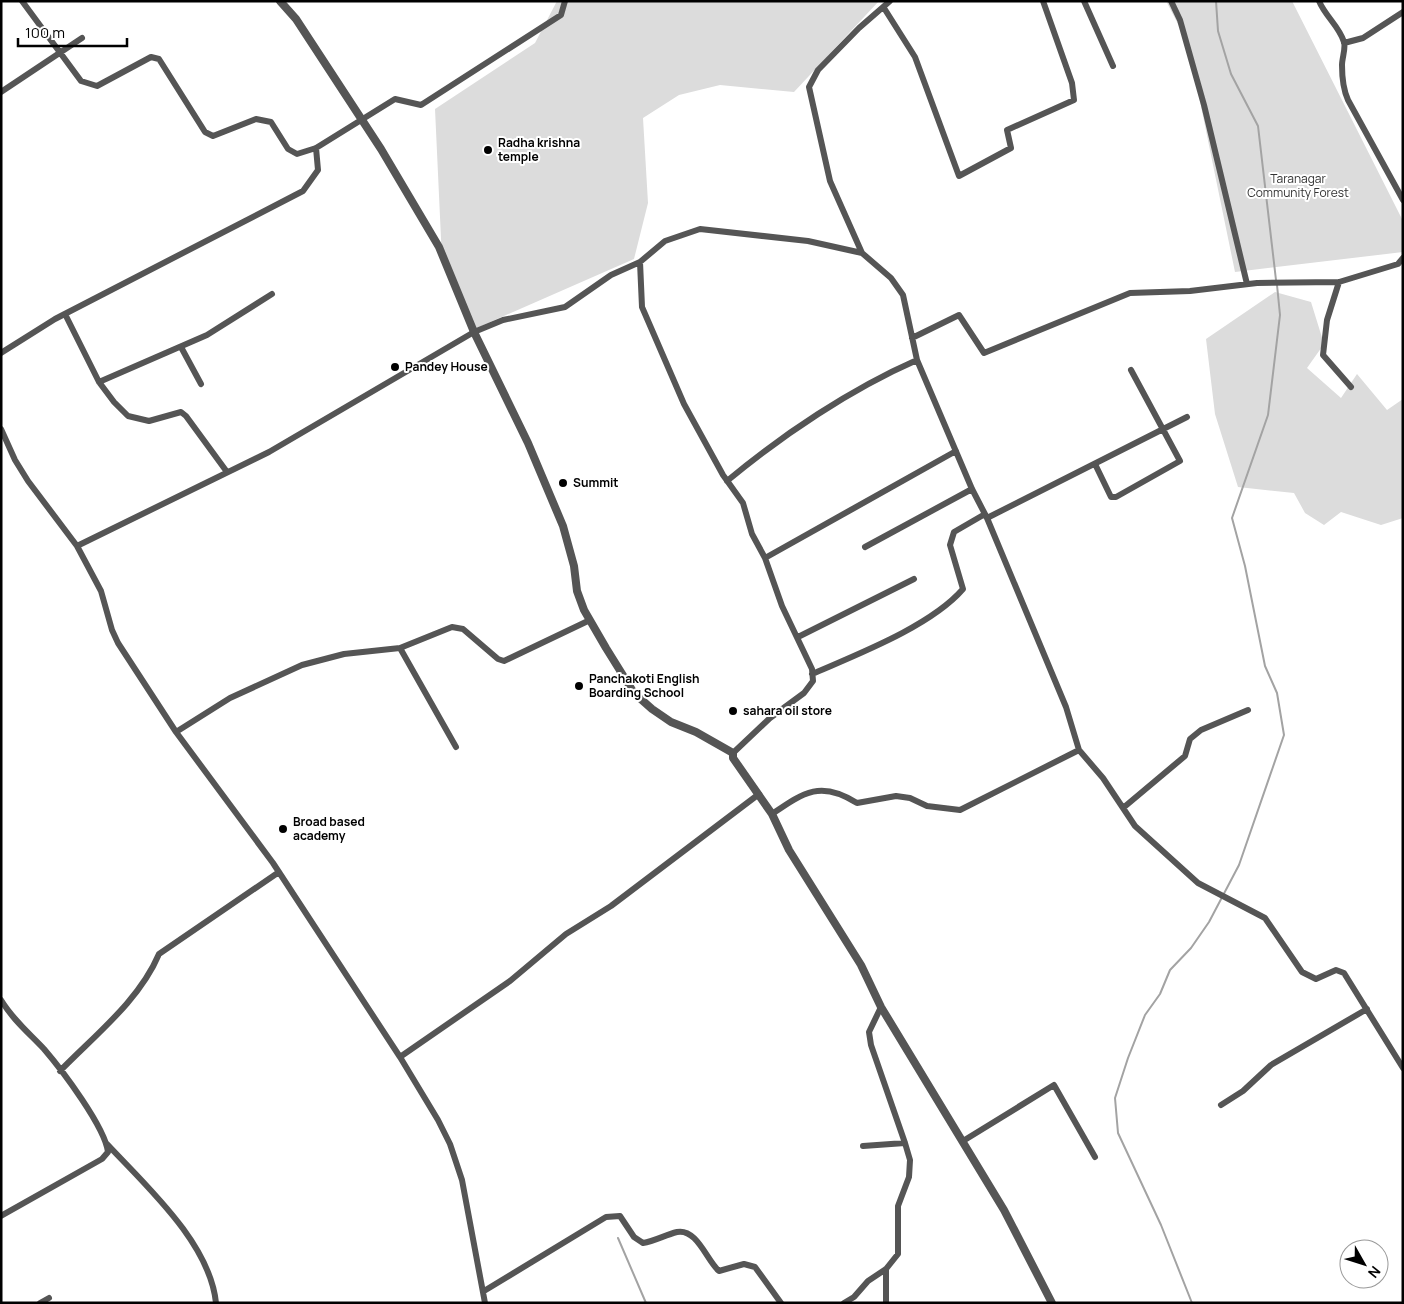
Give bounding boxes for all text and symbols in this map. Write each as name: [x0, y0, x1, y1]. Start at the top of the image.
scale bar: [18, 15, 126, 47]
text: 100 m: [25, 22, 65, 43]
place label: Radha krishna temple: [498, 134, 580, 165]
marker: Radha krishna temple: [482, 144, 494, 156]
park label: Taranagar Community Forest: [1247, 170, 1349, 201]
place label: Pandey House: [405, 358, 488, 375]
marker: Pandey House: [389, 361, 401, 373]
place label: Summit: [573, 474, 619, 491]
marker: Summit: [557, 477, 569, 489]
place label: Panchakoti English Boarding School: [589, 670, 700, 701]
marker: Panchakoti English Boarding School: [573, 680, 585, 692]
place label: sahara oil store: [743, 702, 832, 719]
marker: sahara oil store: [727, 705, 739, 717]
place label: Broad based academy: [293, 813, 365, 844]
marker: Broad based academy: [277, 823, 289, 835]
north arrow: [1339, 1239, 1389, 1289]
text: N: [1364, 1263, 1385, 1282]

